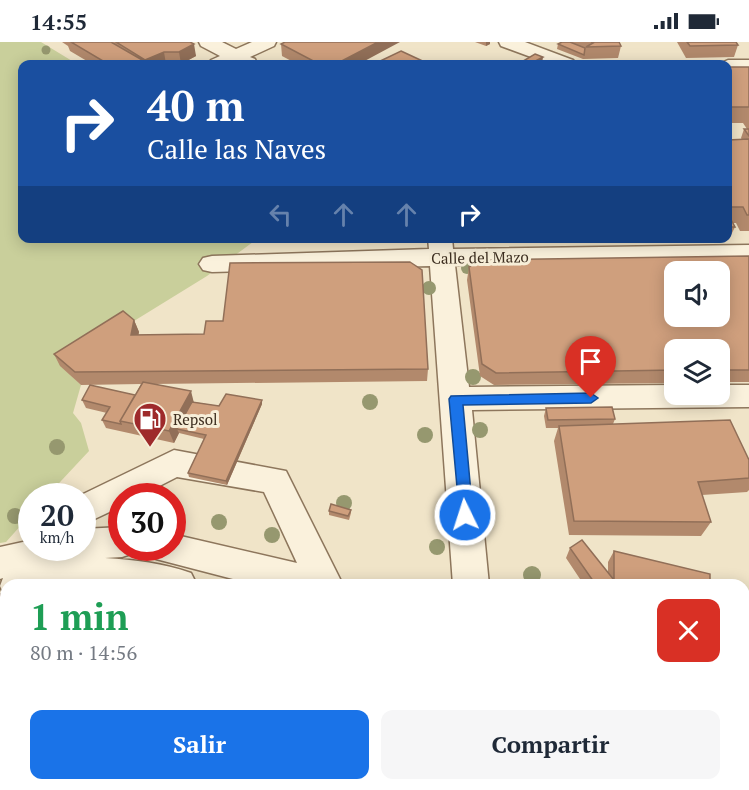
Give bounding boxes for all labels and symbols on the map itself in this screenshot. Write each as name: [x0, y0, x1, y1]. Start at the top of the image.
street label: Calle del Mazo: [431, 246, 529, 268]
pin: [565, 336, 616, 398]
fuel station icon: Repsol: [132, 401, 168, 448]
place label: Repsol: [173, 409, 218, 429]
speed limit sign: 30: [108, 483, 186, 561]
position arrow: [433, 483, 497, 547]

